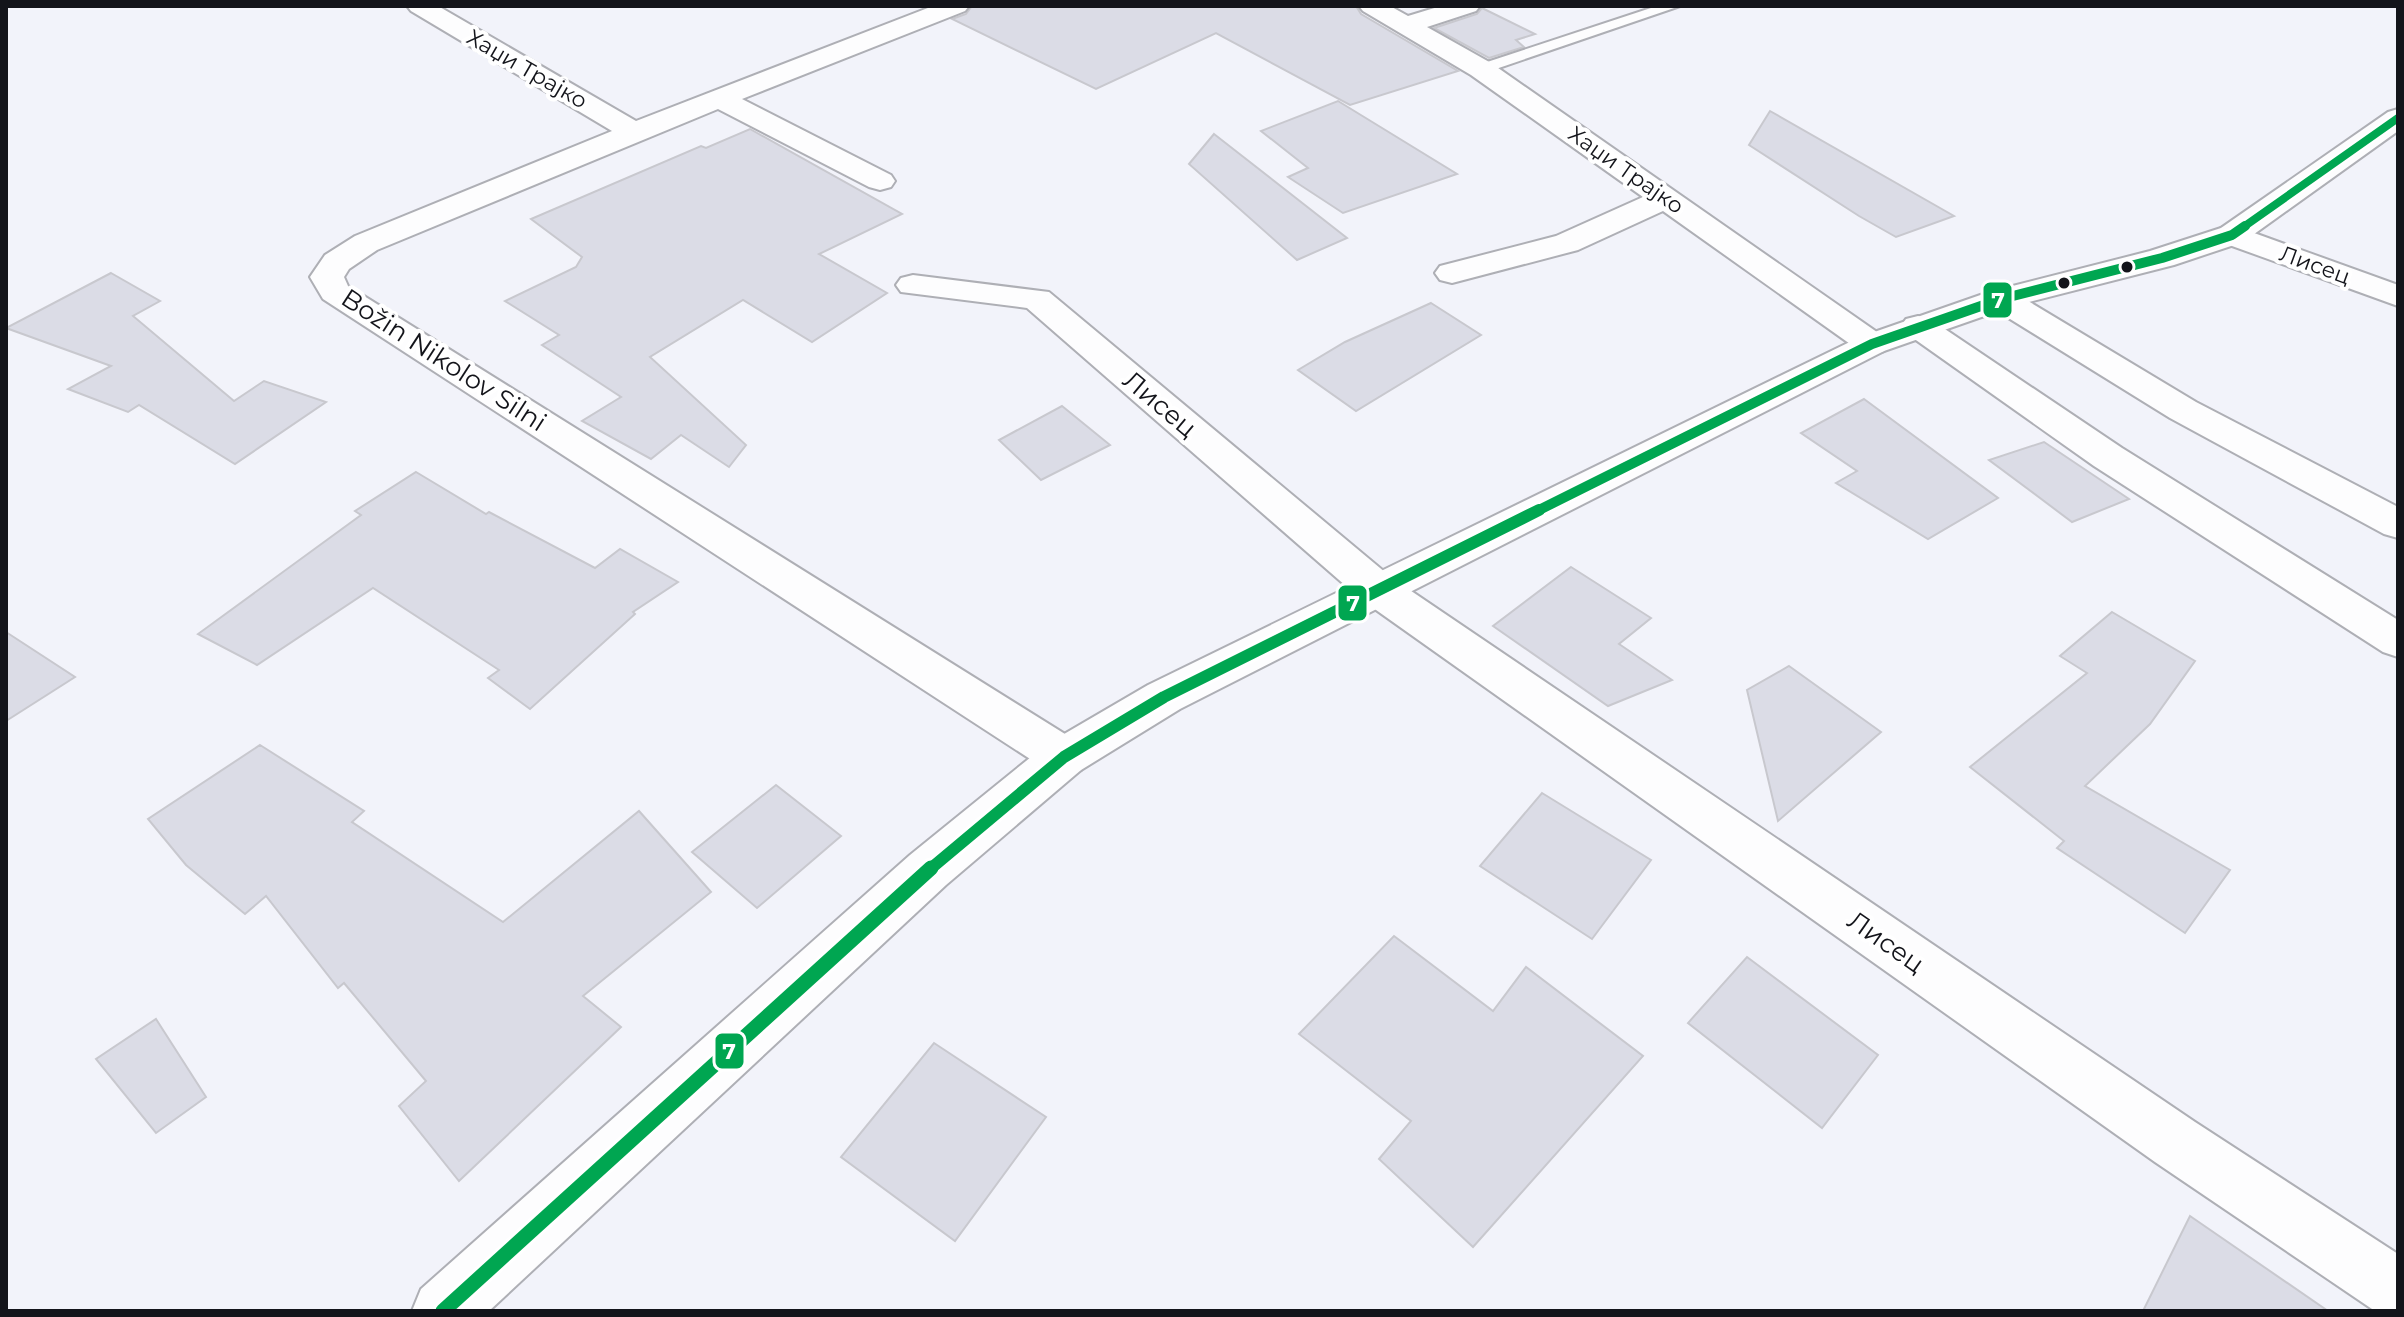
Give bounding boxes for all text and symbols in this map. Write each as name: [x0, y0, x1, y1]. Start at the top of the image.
street label: Хаџи Трајко: [462, 24, 592, 114]
street label: Хаџи Трајко: [1563, 120, 1689, 220]
street label: Лисец: [2276, 240, 2354, 290]
unlabelled marker: [2119, 259, 2135, 275]
unlabelled marker: [2056, 275, 2072, 291]
line badge: 7: [1982, 281, 2013, 319]
street label: Božin Nikolov Silni: [335, 282, 553, 438]
text: 7: [1991, 287, 2005, 314]
street label: Лисец: [1117, 364, 1203, 444]
line badge: 7: [1337, 584, 1368, 622]
text: 7: [1346, 590, 1360, 617]
street label: Лисец: [1841, 904, 1931, 980]
line badge: 7: [714, 1032, 745, 1070]
text: 7: [722, 1038, 736, 1065]

